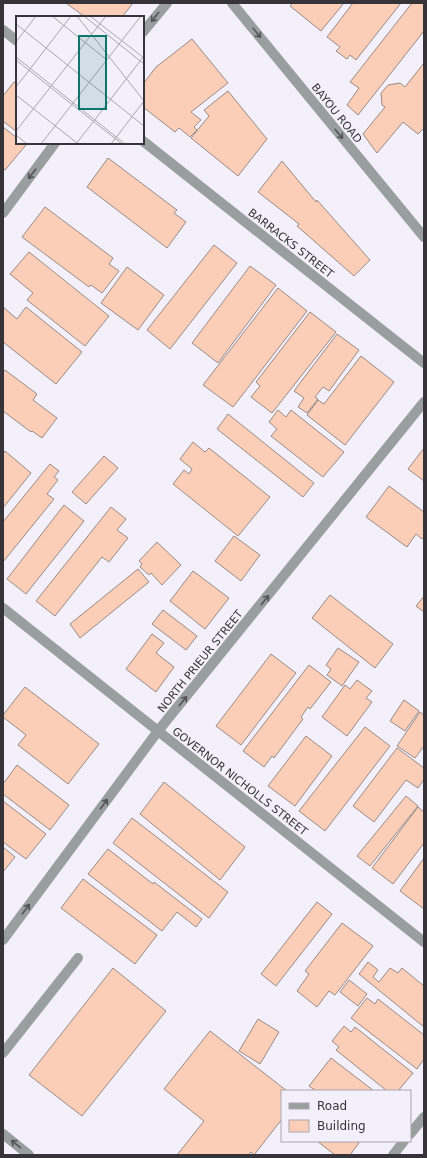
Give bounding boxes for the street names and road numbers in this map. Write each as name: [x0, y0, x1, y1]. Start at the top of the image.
street label: BAYOU ROAD: [309, 81, 365, 146]
street label: BARRACKS STREET: [245, 206, 336, 281]
street label: NORTH PRIEUR STREET: [155, 607, 246, 715]
street label: GOVERNOR NICHOLLS STREET: [170, 725, 310, 838]

